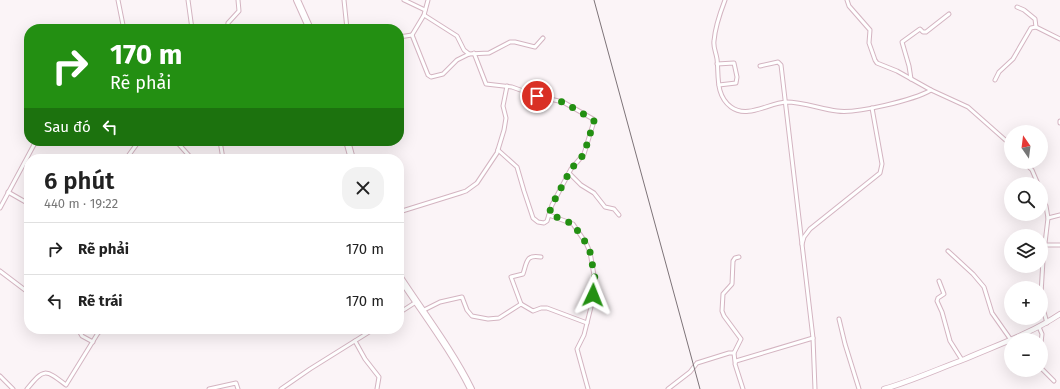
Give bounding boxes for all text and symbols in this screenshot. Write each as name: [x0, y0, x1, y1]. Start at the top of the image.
text: 170 m: [110, 38, 182, 71]
icon: right: [44, 40, 96, 92]
text: Rẽ phải: [110, 72, 171, 94]
pin: [520, 79, 554, 113]
icon: arrive: [526, 85, 548, 107]
icon: left: [99, 116, 121, 138]
text: Sau đó: [44, 118, 91, 136]
north arrow: [1004, 125, 1048, 169]
map controls: [1004, 125, 1048, 377]
text: 6 phút: [44, 167, 114, 195]
button: close: [342, 167, 384, 209]
button: search: [1004, 177, 1048, 221]
text: 440 m · 19:22: [44, 196, 118, 211]
button: layers: [1004, 229, 1048, 273]
icon: right: [44, 238, 66, 260]
text: Rẽ phải: [78, 240, 129, 258]
text: 170 m: [346, 240, 384, 258]
position arrow: [572, 274, 614, 316]
button: +: [1004, 281, 1048, 325]
icon: left: [44, 290, 66, 312]
text: Rẽ trái: [78, 292, 123, 310]
text: 170 m: [346, 292, 384, 310]
button: −: [1004, 333, 1048, 377]

